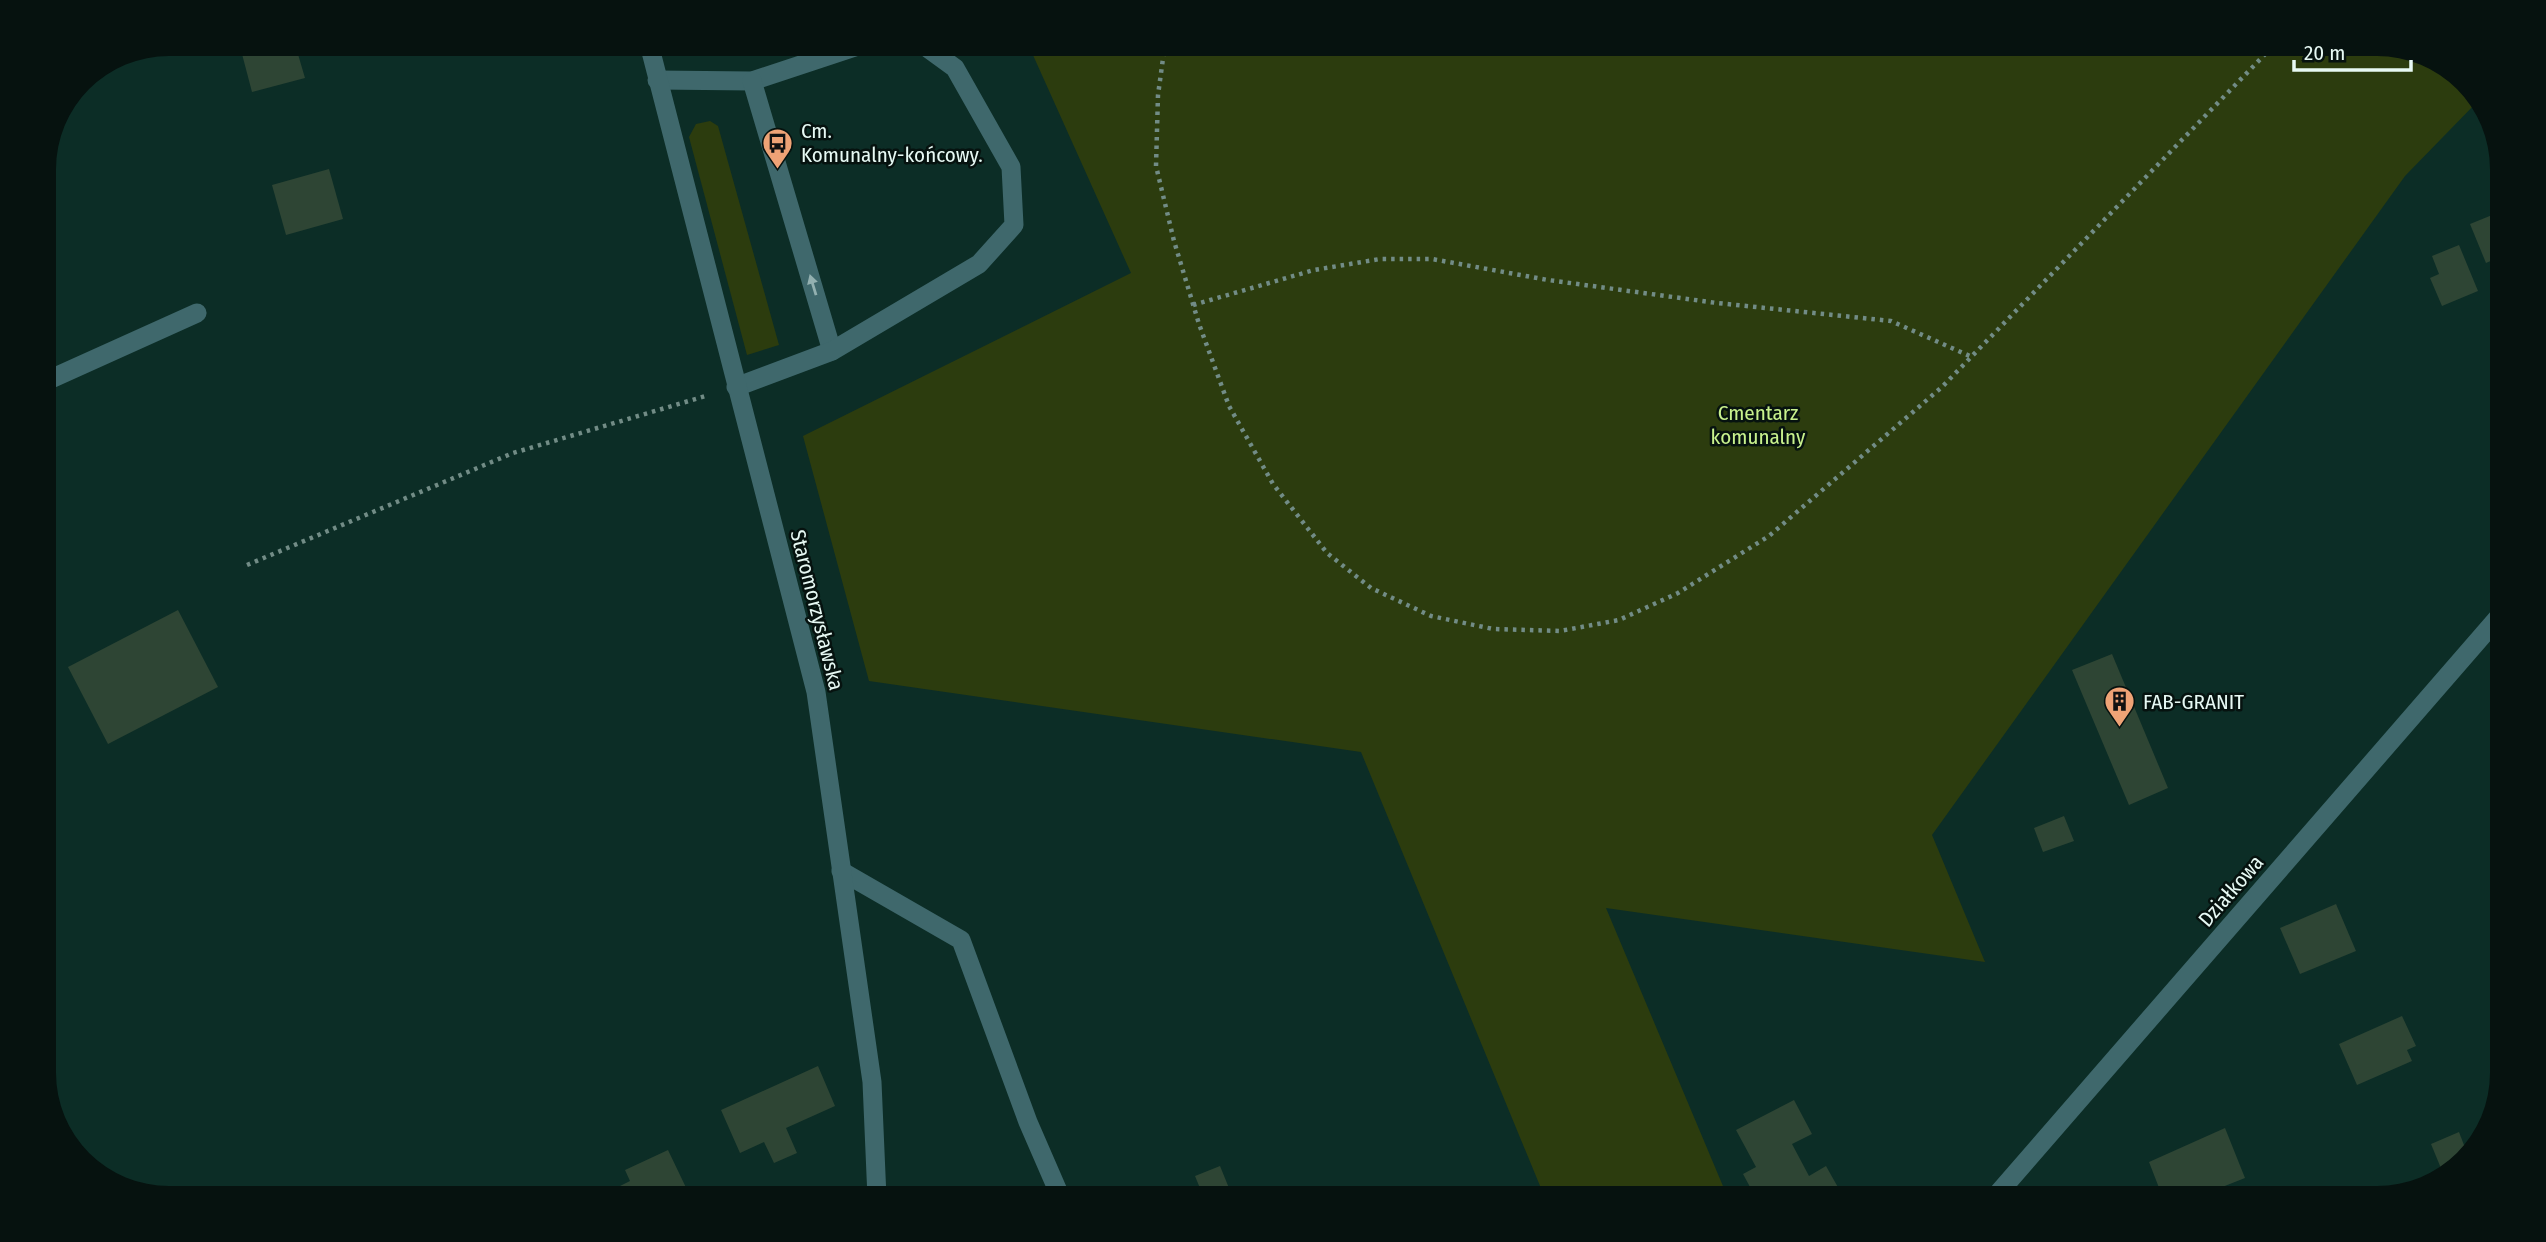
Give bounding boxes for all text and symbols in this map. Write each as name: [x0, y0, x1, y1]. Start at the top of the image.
scale bar: [2294, 28, 2411, 72]
text: 20 m: [2304, 40, 2345, 66]
place label: Cm. Komunalny-końcowy.: [801, 118, 983, 168]
bus stop icon: Cm. Komunalny-końcowy.: [761, 126, 795, 170]
one-way arrow: [807, 275, 817, 296]
park label: Cmentarz komunalny: [1711, 400, 1806, 450]
street label: Staromorzysławska: [785, 527, 849, 693]
building icon: FAB-GRANIT: [2103, 685, 2137, 729]
place label: FAB-GRANIT: [2143, 689, 2244, 715]
street label: Działkowa: [2193, 850, 2269, 932]

